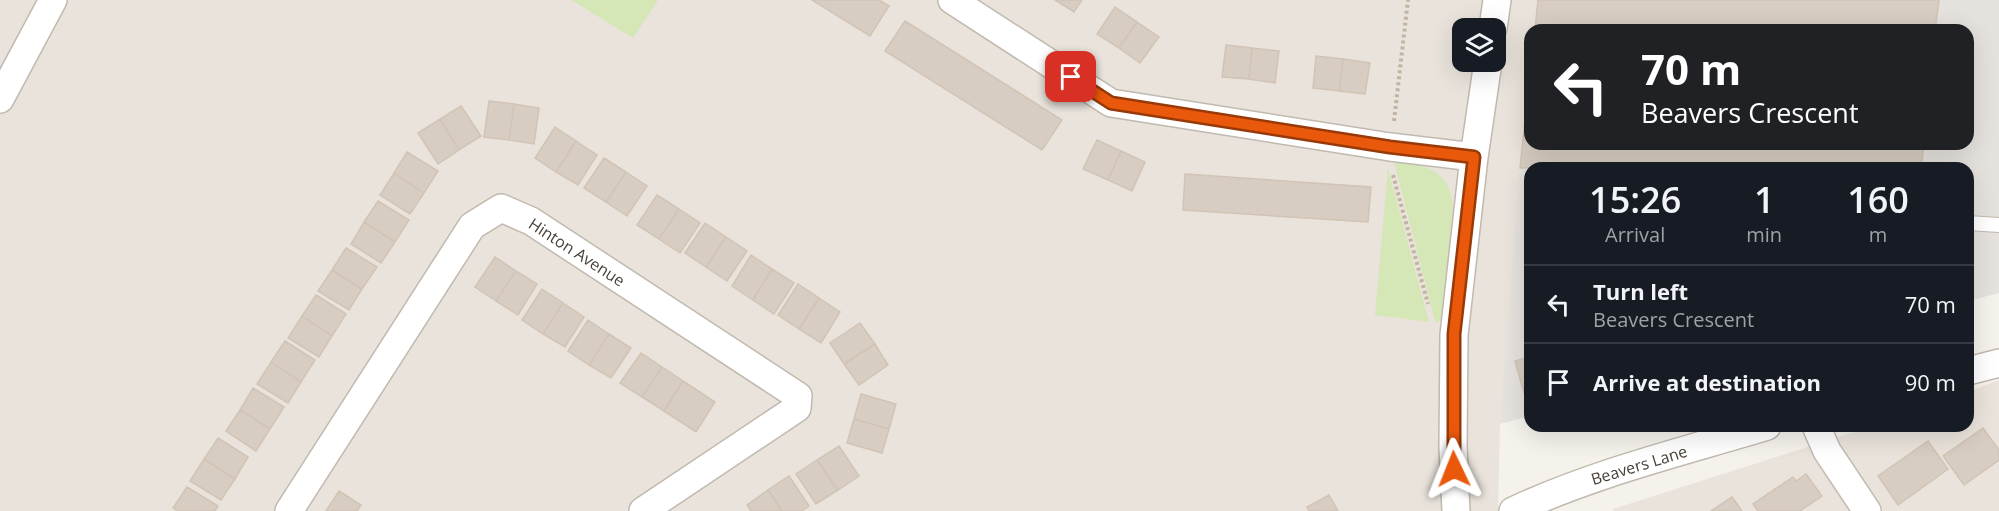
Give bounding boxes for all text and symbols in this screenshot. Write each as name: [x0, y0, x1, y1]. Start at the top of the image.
map controls: [1452, 18, 1506, 72]
button: layers: [1452, 18, 1506, 72]
text: 70 m: [1641, 40, 1741, 97]
icon: left: [1542, 48, 1620, 126]
pin: [1045, 51, 1096, 102]
icon: arrive: [1054, 60, 1087, 93]
text: Beavers Crescent: [1641, 94, 1859, 131]
text: 15:26: [1589, 175, 1681, 224]
text: 1: [1754, 175, 1775, 224]
text: 160: [1847, 175, 1909, 224]
street label: Hinton Avenue: [525, 213, 629, 291]
text: Arrival: [1605, 221, 1665, 248]
text: min: [1746, 221, 1782, 248]
text: m: [1869, 221, 1887, 248]
text: Turn left: [1593, 276, 1688, 306]
icon: left: [1542, 288, 1575, 321]
text: 70 m: [1905, 289, 1956, 319]
text: Beavers Crescent: [1593, 306, 1754, 333]
icon: arrive: [1542, 366, 1575, 399]
text: Arrive at destination: [1593, 367, 1821, 397]
text: 90 m: [1905, 367, 1956, 397]
position arrow: [1422, 437, 1486, 501]
street label: Beavers Lane: [1588, 440, 1690, 490]

